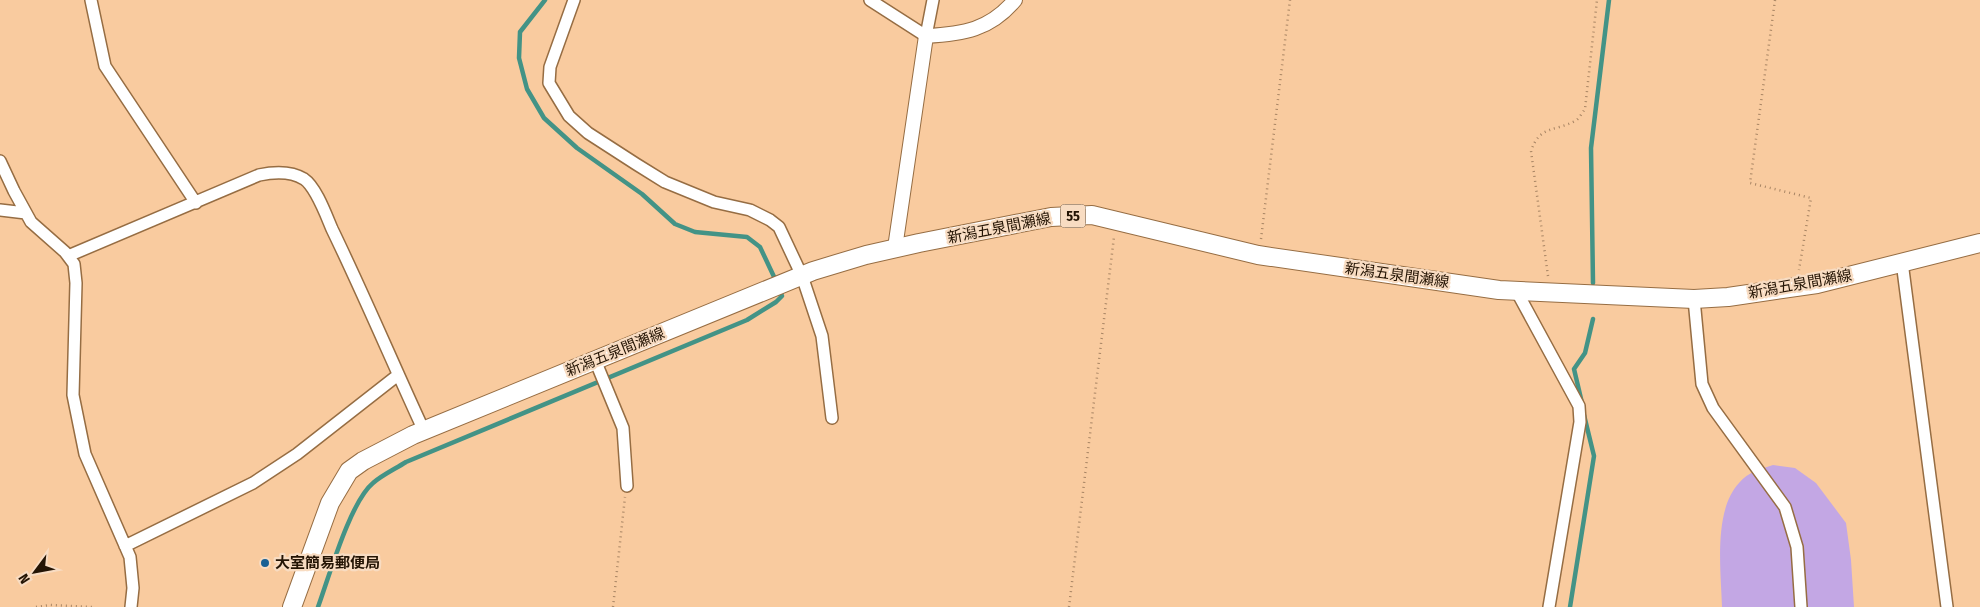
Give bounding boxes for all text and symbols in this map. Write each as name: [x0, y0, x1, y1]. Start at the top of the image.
road number: 55: [1060, 205, 1086, 228]
street label: 新潟五泉間瀬線: [946, 209, 1052, 247]
street label: 新潟五泉間瀬線: [1344, 259, 1450, 291]
street label: 新潟五泉間瀬線: [1747, 266, 1853, 302]
street label: 新潟五泉間瀬線: [563, 324, 667, 380]
north arrow: [10, 547, 60, 597]
place label: 大室簡易郵便局: [275, 554, 380, 572]
marker: 大室簡易郵便局: [259, 557, 271, 569]
text: N: [15, 571, 34, 587]

